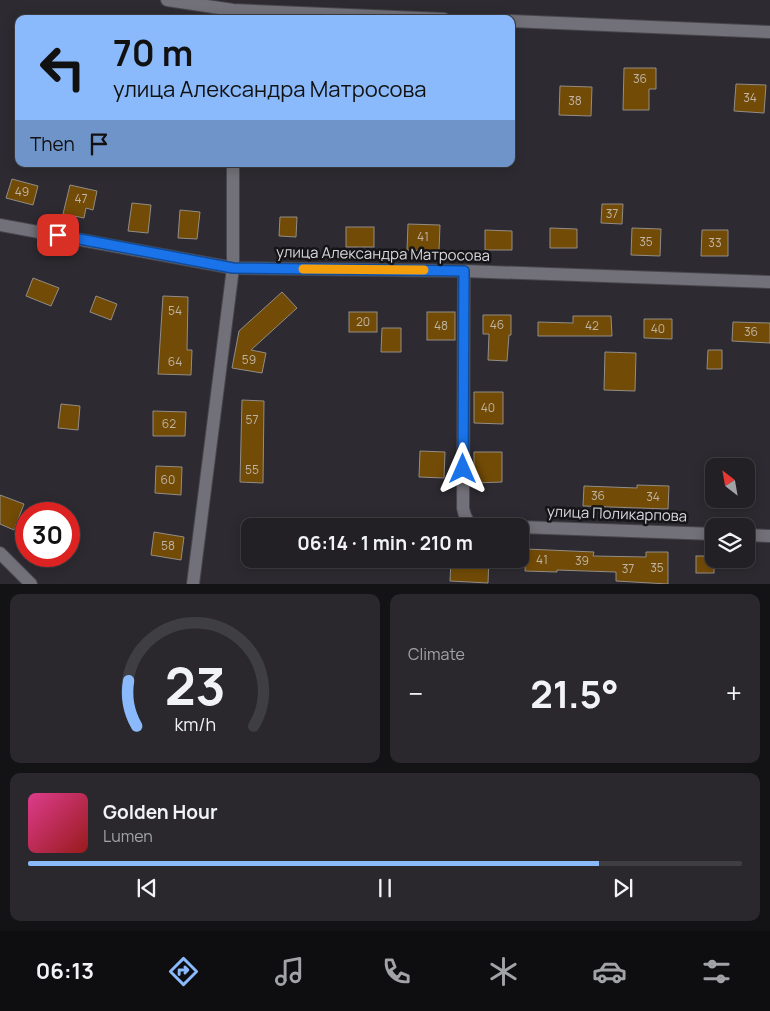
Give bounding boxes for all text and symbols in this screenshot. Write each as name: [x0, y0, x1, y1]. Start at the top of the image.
text: 70 m: [113, 29, 193, 77]
icon: left: [30, 35, 95, 100]
house number: 36: [633, 70, 647, 87]
text: улица Александра Матросова: [113, 74, 427, 104]
house number: 34: [743, 89, 757, 106]
house number: 38: [568, 92, 582, 109]
icon: arrive: [85, 130, 113, 158]
text: Then: [30, 131, 75, 157]
house number: 49: [15, 183, 29, 200]
house number: 47: [74, 190, 88, 207]
house number: 37: [606, 205, 618, 222]
pin: [37, 214, 79, 256]
icon: arrive: [44, 221, 72, 249]
house number: 41: [417, 228, 429, 245]
house number: 35: [639, 233, 653, 250]
house number: 33: [708, 234, 722, 251]
street label: улица Александра Матросова: [276, 241, 490, 266]
house number: 54: [168, 302, 182, 319]
house number: 20: [356, 313, 370, 330]
house number: 46: [490, 316, 504, 333]
house number: 48: [434, 317, 448, 334]
house number: 42: [585, 317, 599, 334]
house number: 40: [651, 320, 665, 337]
house number: 36: [744, 323, 758, 340]
house number: 59: [242, 351, 256, 368]
house number: 64: [168, 353, 182, 370]
house number: 40: [481, 399, 495, 416]
house number: 57: [246, 411, 258, 428]
house number: 62: [162, 415, 176, 432]
position arrow: [436, 442, 488, 494]
north arrow: [705, 458, 755, 508]
map controls: [705, 458, 755, 568]
house number: 55: [245, 461, 259, 478]
house number: 60: [161, 471, 175, 488]
house number: 36: [591, 487, 605, 504]
house number: 34: [646, 488, 660, 505]
street label: улица Поликарпова: [547, 501, 687, 526]
speed limit sign: 30: [15, 502, 80, 567]
button: layers: [705, 518, 755, 568]
text: 06:14 · 1 min · 210 m: [297, 530, 473, 556]
house number: 58: [161, 537, 175, 554]
house number: 41: [536, 551, 548, 568]
house number: 39: [575, 552, 589, 569]
house number: 35: [650, 559, 664, 576]
house number: 37: [622, 560, 634, 577]
text: Climate: [408, 643, 465, 665]
text: 23: [164, 650, 226, 721]
text: 21.5°: [530, 667, 619, 719]
text: −: [408, 674, 423, 712]
text: +: [726, 674, 742, 712]
text: km/h: [174, 712, 216, 736]
text: Golden Hour: [103, 799, 217, 825]
text: Lumen: [103, 825, 153, 847]
icon: previous: [133, 874, 161, 902]
icon: pause: [371, 874, 399, 902]
icon: next: [609, 874, 637, 902]
icon: directions: [166, 954, 201, 989]
icon: music: [272, 954, 307, 989]
icon: phone: [379, 954, 414, 989]
icon: climate: [486, 954, 521, 989]
icon: car: [592, 954, 627, 989]
icon: filters: [699, 954, 734, 989]
text: 06:13: [36, 956, 94, 986]

